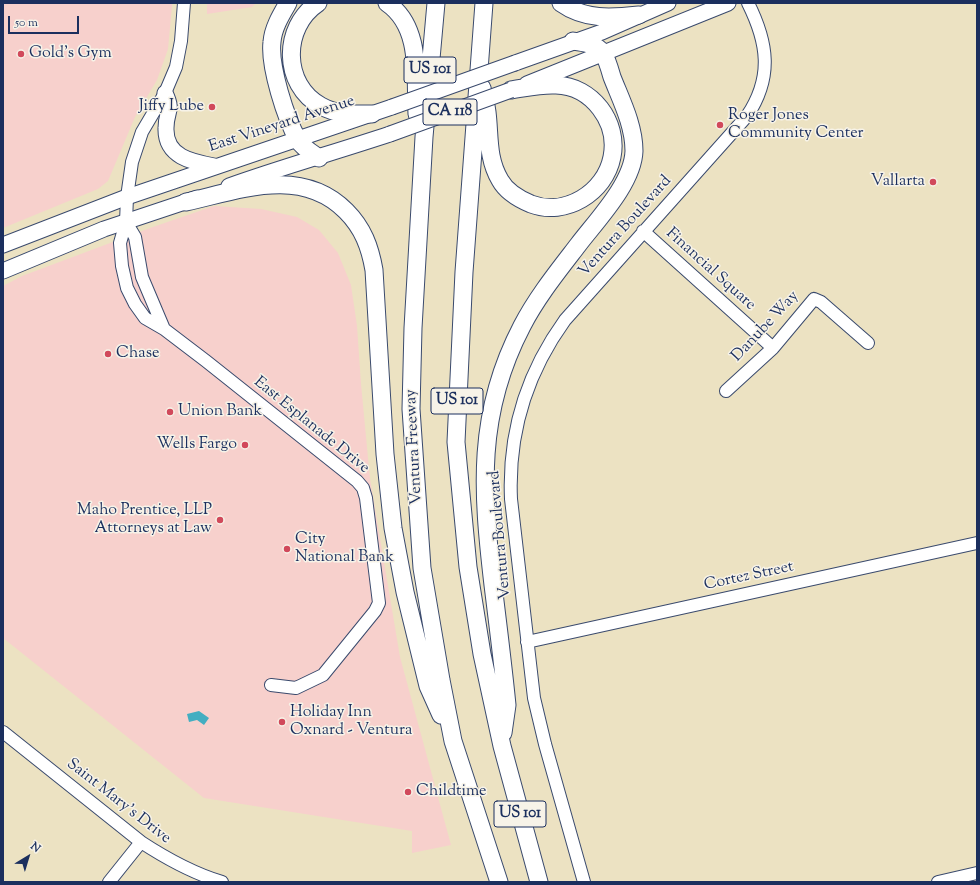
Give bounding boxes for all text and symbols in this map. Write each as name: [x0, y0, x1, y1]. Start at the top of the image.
scale bar: [10, 8, 81, 34]
text: 50 m: [15, 14, 38, 32]
place label: Gold's Gym: [29, 44, 112, 64]
marker: Gold's Gym: [16, 49, 26, 59]
road number: US 101: [404, 57, 456, 83]
street label: East Vineyard Avenue: [207, 92, 357, 158]
place label: Jiffy Lube: [139, 97, 204, 117]
road number: CA 118: [423, 99, 477, 125]
marker: Jiffy Lube: [207, 102, 217, 112]
place label: Roger Jones Community Center: [728, 106, 864, 144]
marker: Roger Jones Community Center: [715, 120, 725, 130]
street label: Ventura Boulevard: [575, 172, 677, 282]
place label: Vallarta: [871, 172, 925, 192]
marker: Vallarta: [928, 177, 938, 187]
street label: Financial Square: [661, 225, 759, 315]
street label: Danube Way: [728, 288, 804, 366]
place label: Chase: [116, 344, 159, 364]
marker: Chase: [103, 349, 113, 359]
street label: East Esplanade Drive: [249, 373, 373, 479]
road number: US 101: [431, 388, 483, 414]
street label: Ventura Freeway: [402, 389, 428, 505]
place label: Union Bank: [178, 402, 262, 422]
marker: Union Bank: [165, 407, 175, 417]
place label: Wells Fargo: [157, 435, 237, 455]
marker: Wells Fargo: [240, 440, 250, 450]
street label: Ventura Boulevard: [486, 470, 516, 600]
place label: Maho Prentice, LLP Attorneys at Law: [77, 501, 212, 539]
marker: Maho Prentice, LLP Attorneys at Law: [215, 515, 225, 525]
place label: City National Bank: [295, 530, 394, 568]
marker: City National Bank: [282, 544, 292, 554]
street label: Cortez Street: [703, 558, 795, 596]
place label: Holiday Inn Oxnard - Ventura: [290, 703, 412, 741]
marker: Holiday Inn Oxnard - Ventura: [277, 717, 287, 727]
street label: Saint Mary's Drive: [62, 755, 174, 849]
place label: Childtime: [416, 782, 487, 802]
marker: Childtime: [403, 787, 413, 797]
road number: US 101: [494, 801, 546, 827]
north arrow: [8, 837, 48, 877]
text: N: [27, 839, 44, 857]

